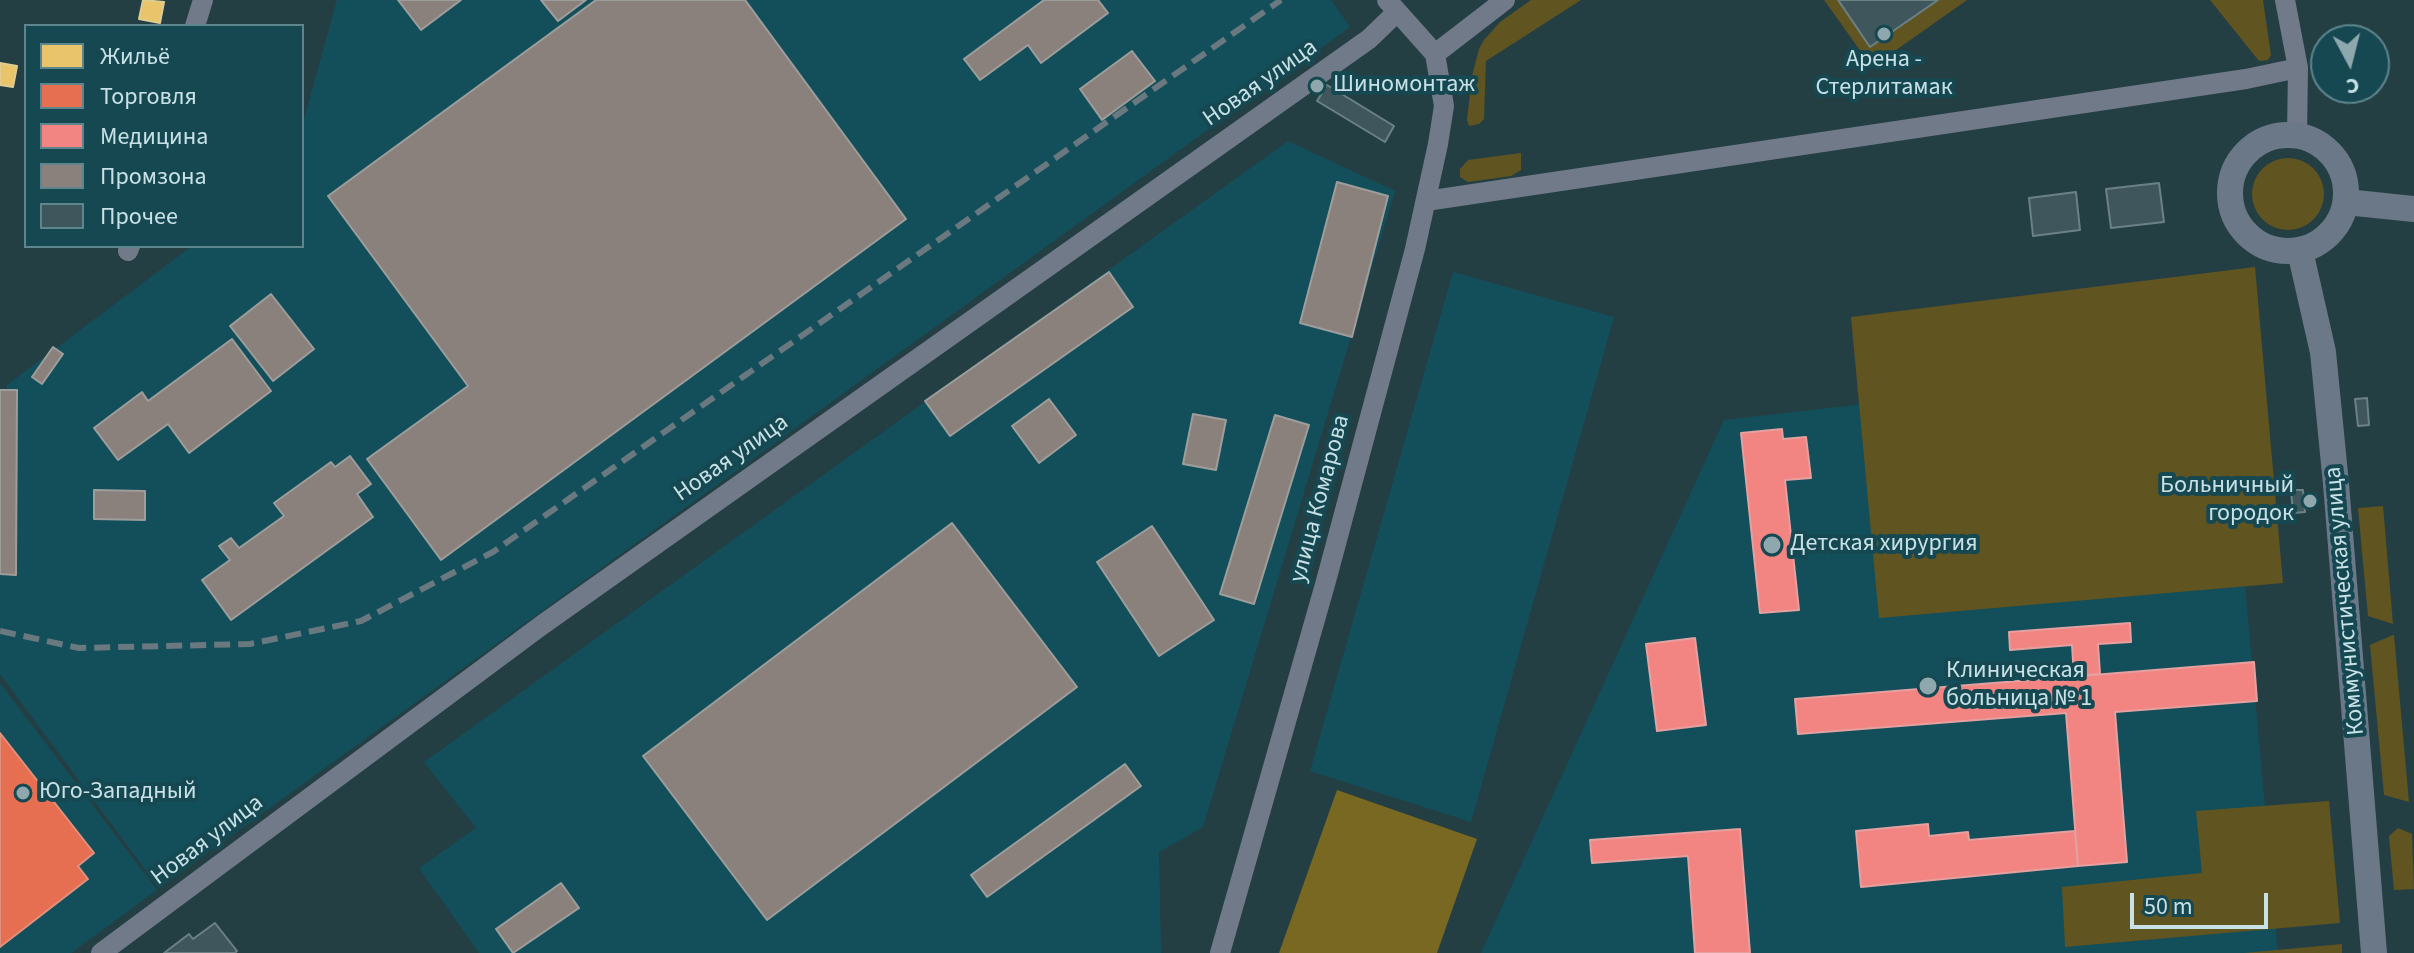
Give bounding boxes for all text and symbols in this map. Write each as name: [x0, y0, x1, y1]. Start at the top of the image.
legend: [24, 24, 304, 248]
north arrow: [2310, 24, 2390, 104]
marker: Арена - Стерлитамак: [1875, 25, 1893, 43]
street label: Новая улица: [1198, 34, 1324, 134]
text: Жильё: [100, 39, 170, 74]
place label: Арена - Стерлитамак: [1815, 47, 1953, 103]
text: С: [2344, 69, 2361, 102]
place label: Шиномонтаж: [1333, 72, 1475, 100]
marker: Шиномонтаж: [1308, 77, 1326, 95]
text: Торговля: [100, 79, 197, 114]
text: Медицина: [100, 119, 208, 154]
text: Промзона: [100, 159, 207, 194]
text: Прочее: [100, 199, 178, 234]
street label: Новая улица: [669, 409, 795, 509]
street label: улица Комарова: [1285, 412, 1357, 586]
street label: Коммунистическая улица: [2320, 465, 2372, 737]
place label: Больничный городок: [2160, 473, 2294, 529]
marker: Больничный городок: [2301, 492, 2319, 510]
place label: Детская хирургия: [1790, 531, 1978, 559]
marker: Детская хирургия: [1761, 534, 1783, 556]
place label: Клиническая больница № 1: [1946, 658, 2092, 714]
marker: Клиническая больница № 1: [1917, 675, 1939, 697]
place label: Юго-Западный: [39, 779, 196, 807]
marker: Юго-Западный: [14, 784, 32, 802]
street label: Новая улица: [146, 789, 270, 893]
scale bar: [2134, 877, 2272, 927]
text: 50 m: [2144, 889, 2193, 924]

